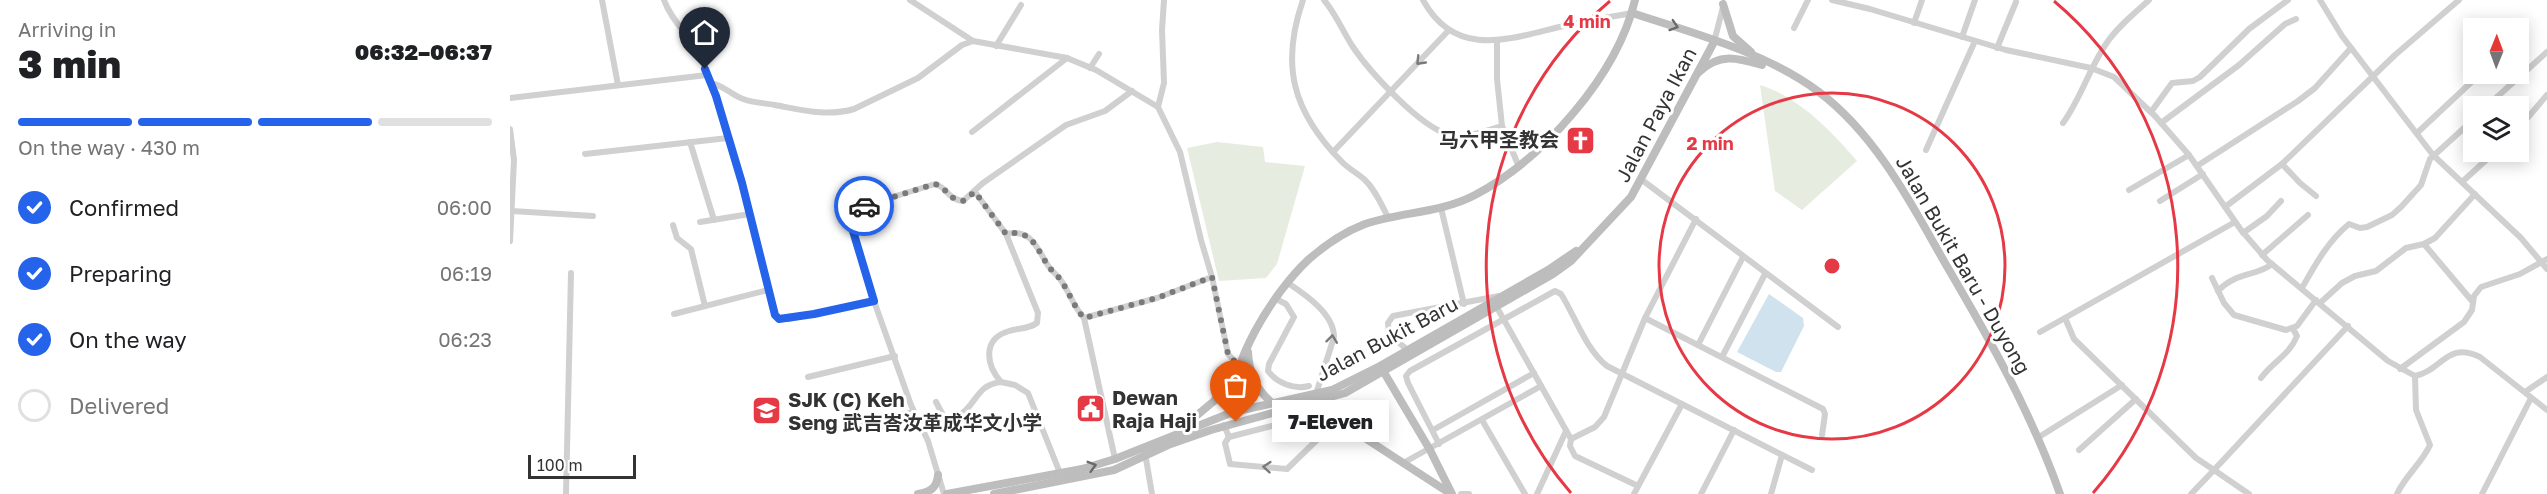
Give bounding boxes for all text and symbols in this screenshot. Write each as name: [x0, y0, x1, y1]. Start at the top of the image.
pin: [679, 7, 730, 69]
text: 4 min: [1563, 10, 1611, 32]
icon: home: [688, 16, 721, 49]
text: Arriving in: [18, 17, 116, 41]
north arrow: [2463, 18, 2529, 84]
map controls: [2463, 18, 2529, 162]
one-way arrow: [1668, 19, 1679, 31]
text: 06:32–06:37: [355, 38, 492, 65]
text: 3 min: [18, 40, 121, 87]
street label: Jalan Paya Ikan: [1610, 43, 1701, 186]
one-way arrow: [1416, 54, 1427, 64]
button: layers: [2463, 96, 2529, 162]
church icon: 马六甲圣教会: [1564, 124, 1596, 156]
place label: 马六甲圣教会: [1439, 127, 1559, 151]
text: 2 min: [1686, 132, 1734, 154]
text: On the way · 430 m: [18, 135, 200, 159]
street label: Jalan Bukit Baru - Duyong: [1891, 151, 2036, 378]
courier: [834, 176, 894, 236]
icon: car: [848, 190, 881, 223]
icon: check: [18, 191, 51, 224]
text: Confirmed: [69, 194, 179, 221]
text: 06:00: [437, 195, 492, 219]
centre of rings: [1822, 256, 1842, 276]
icon: check: [18, 257, 51, 290]
text: Preparing: [69, 260, 172, 287]
text: 06:19: [440, 261, 492, 285]
street label: Jalan Bukit Baru: [1312, 291, 1462, 386]
icon: check: [18, 323, 51, 356]
text: On the way: [69, 326, 187, 353]
text: 06:23: [438, 327, 492, 351]
one-way arrow: [1325, 334, 1338, 344]
pin: [1210, 360, 1261, 422]
icon: bag: [1219, 369, 1252, 402]
place label: Dewan Raja Haji: [1112, 385, 1197, 432]
place label: SJK (C) Keh Seng 武吉峇汝革成华文小学: [788, 387, 1043, 434]
text: Delivered: [69, 392, 169, 419]
public building icon: Dewan Raja Haji: [1075, 393, 1107, 425]
school or university icon: SJK (C) Keh Seng 武吉峇汝革成华文小学: [751, 395, 783, 427]
callout: 7-Eleven: [1272, 401, 1389, 443]
text: 7-Eleven: [1288, 409, 1373, 433]
scale bar: [528, 452, 636, 480]
text: 100 m: [537, 455, 583, 475]
one-way arrow: [1086, 461, 1097, 473]
one-way arrow: [1263, 461, 1272, 474]

